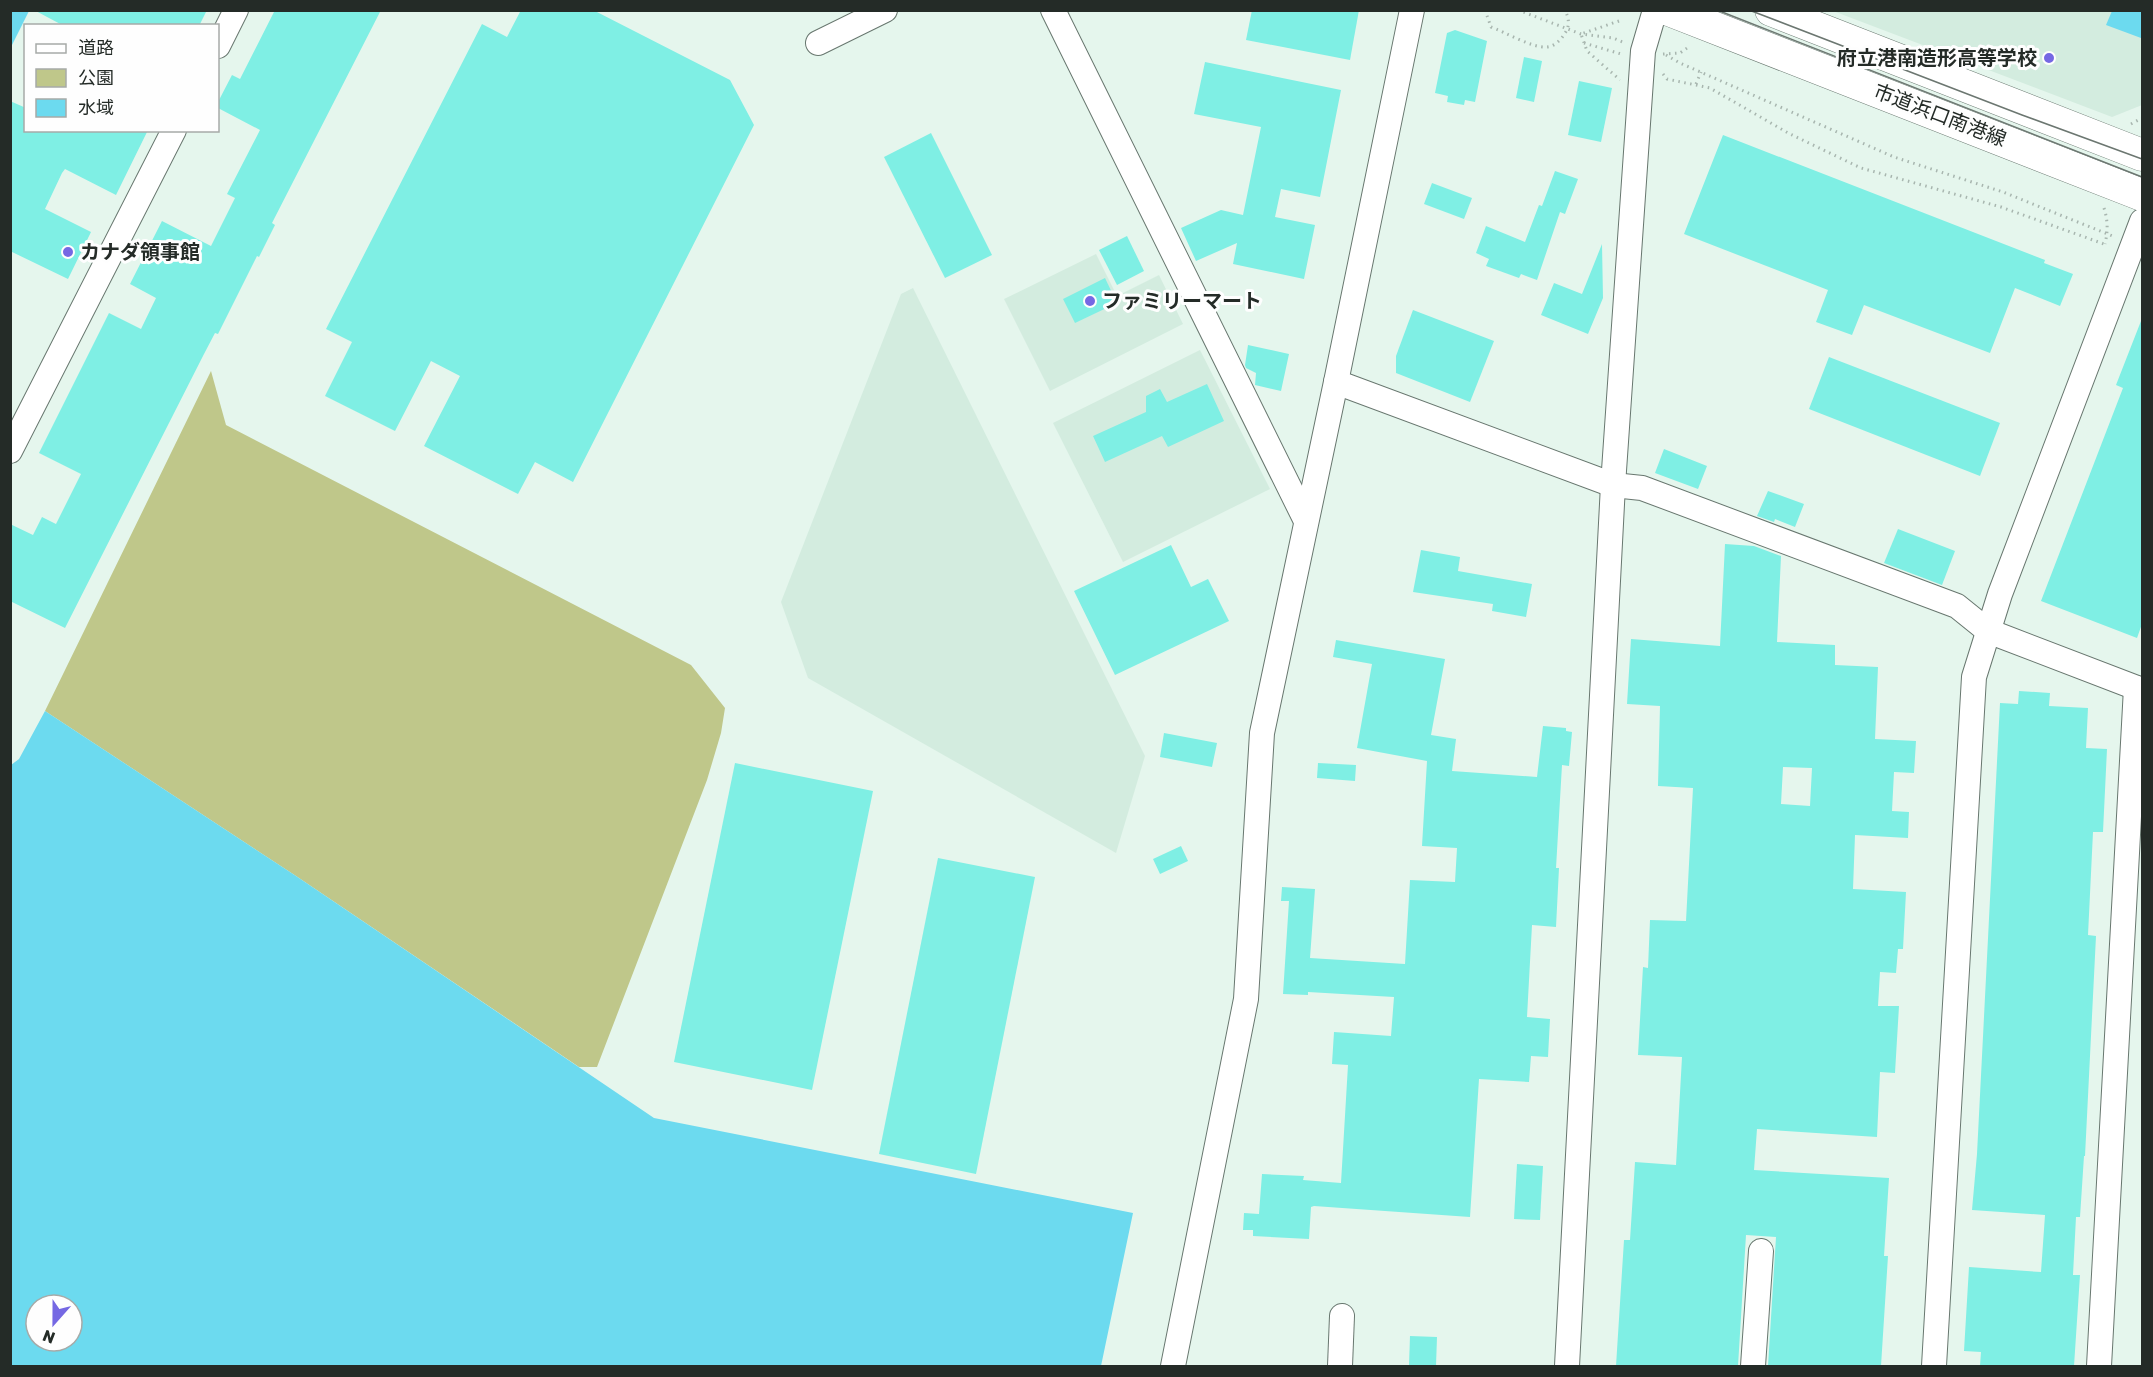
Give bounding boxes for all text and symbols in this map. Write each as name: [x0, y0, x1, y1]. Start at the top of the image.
legend: [24, 24, 219, 132]
text: 道路: [78, 37, 114, 59]
place label: 府立港南造形高等学校: [1837, 46, 2037, 70]
marker: 府立港南造形高等学校: [2042, 51, 2056, 65]
text: 公園: [78, 67, 114, 89]
street label: 市道浜口南港線: [1870, 79, 2010, 151]
text: 水域: [78, 97, 114, 119]
place label: カナダ領事館: [80, 240, 200, 264]
marker: カナダ領事館: [61, 245, 75, 259]
place label: ファミリーマート: [1102, 289, 1262, 313]
marker: ファミリーマート: [1083, 294, 1097, 308]
north arrow: [24, 1293, 84, 1353]
text: N: [40, 1326, 58, 1347]

